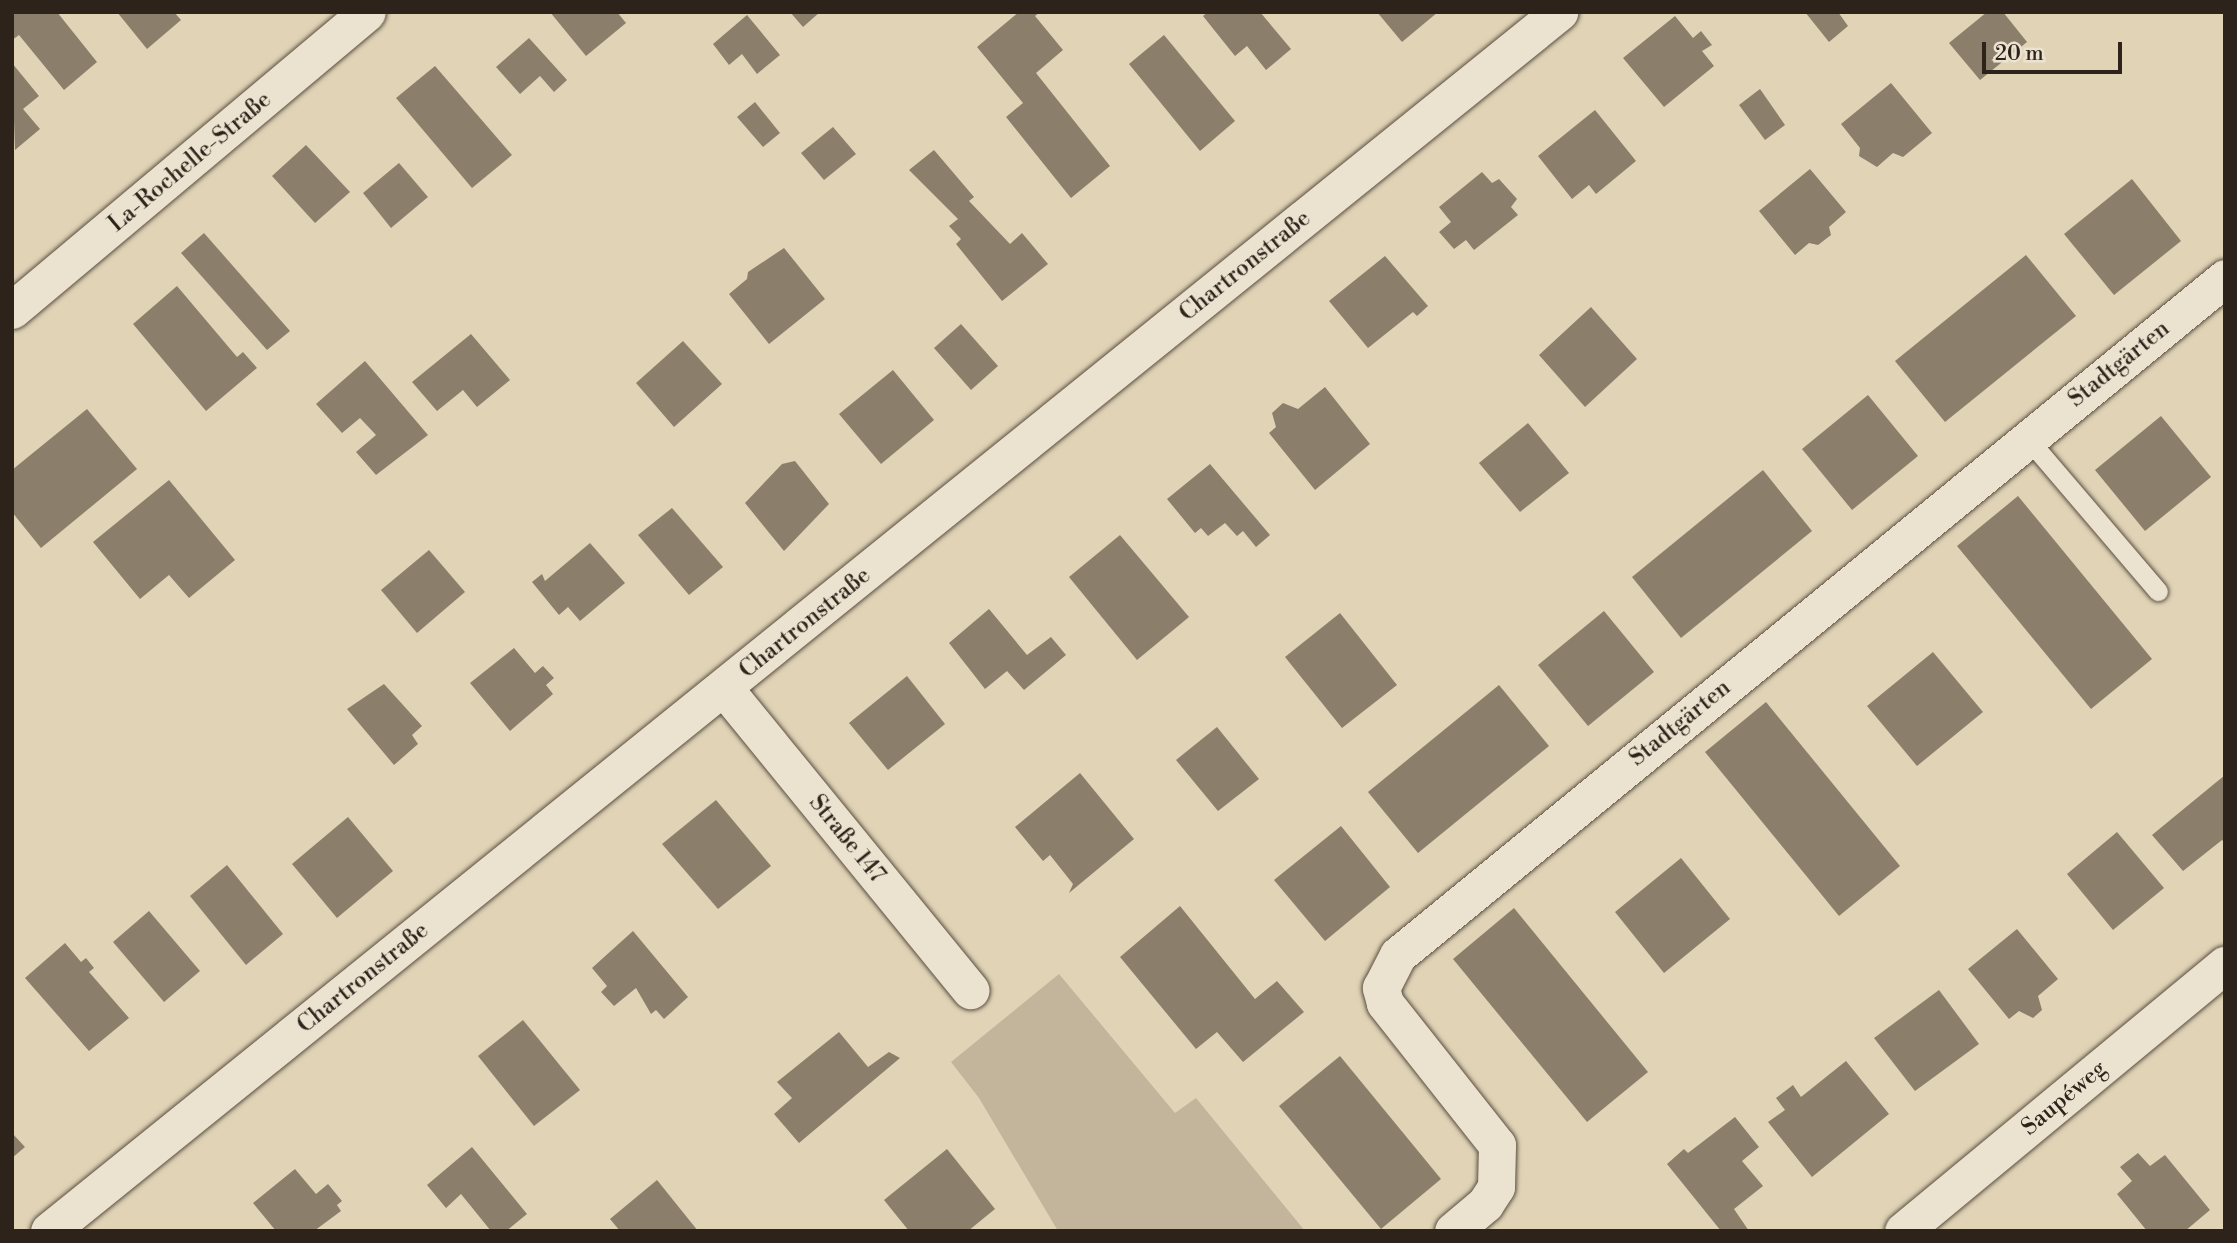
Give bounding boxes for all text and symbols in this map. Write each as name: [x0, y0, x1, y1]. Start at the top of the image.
scale bar: [1985, 28, 2125, 72]
text: 20 m: [1995, 41, 2044, 67]
street label: La-Rochelle-Straße: [103, 86, 277, 238]
street label: Chartronstraße: [1174, 205, 1316, 327]
street label: Stadtgärten: [2063, 315, 2175, 413]
street label: Chartronstraße: [734, 562, 876, 684]
street label: Stadtgärten: [1624, 674, 1736, 772]
street label: Straße 147: [803, 789, 891, 889]
street label: Chartronstraße: [292, 917, 434, 1039]
street label: Saupéweg: [2016, 1055, 2112, 1141]

